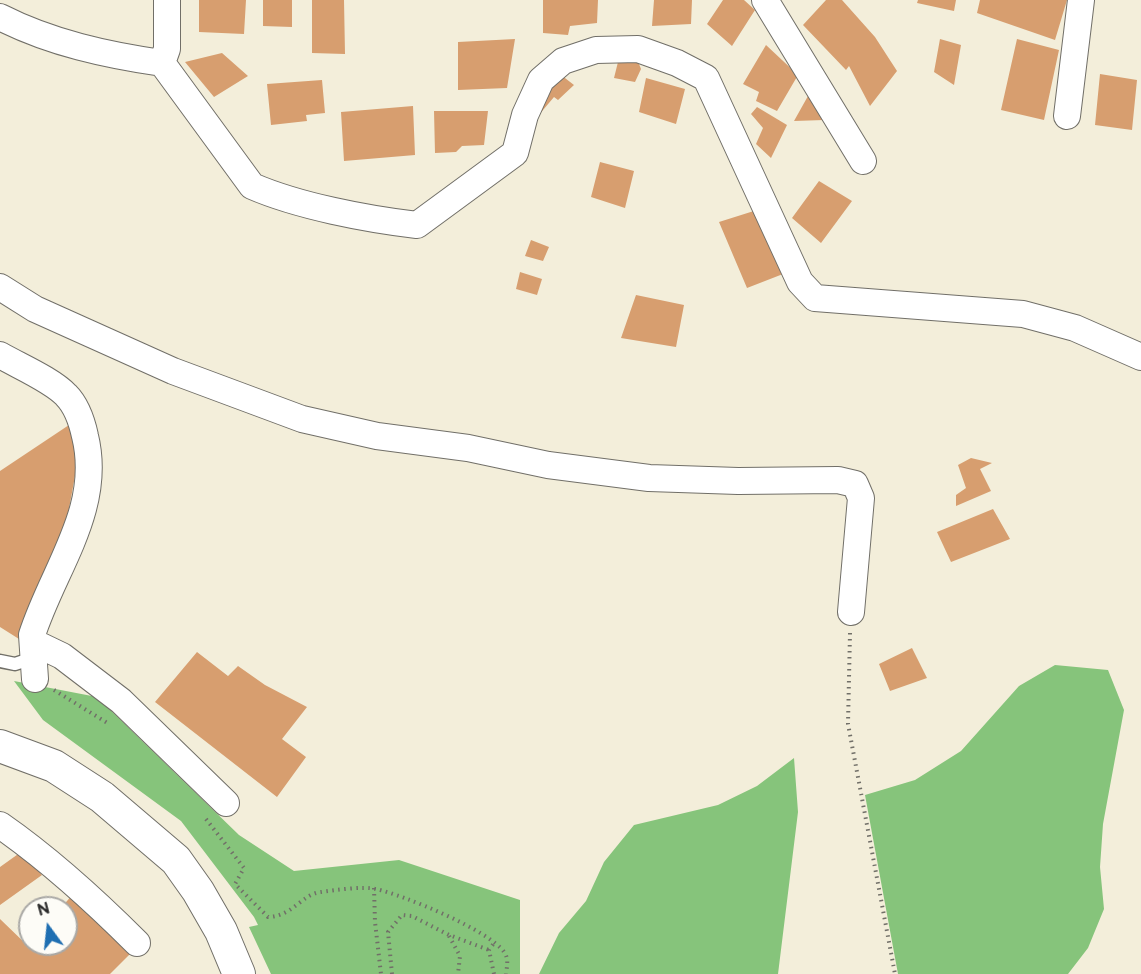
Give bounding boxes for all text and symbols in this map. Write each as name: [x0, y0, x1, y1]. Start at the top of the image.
north arrow: [18, 896, 78, 956]
text: N: [35, 899, 52, 921]

